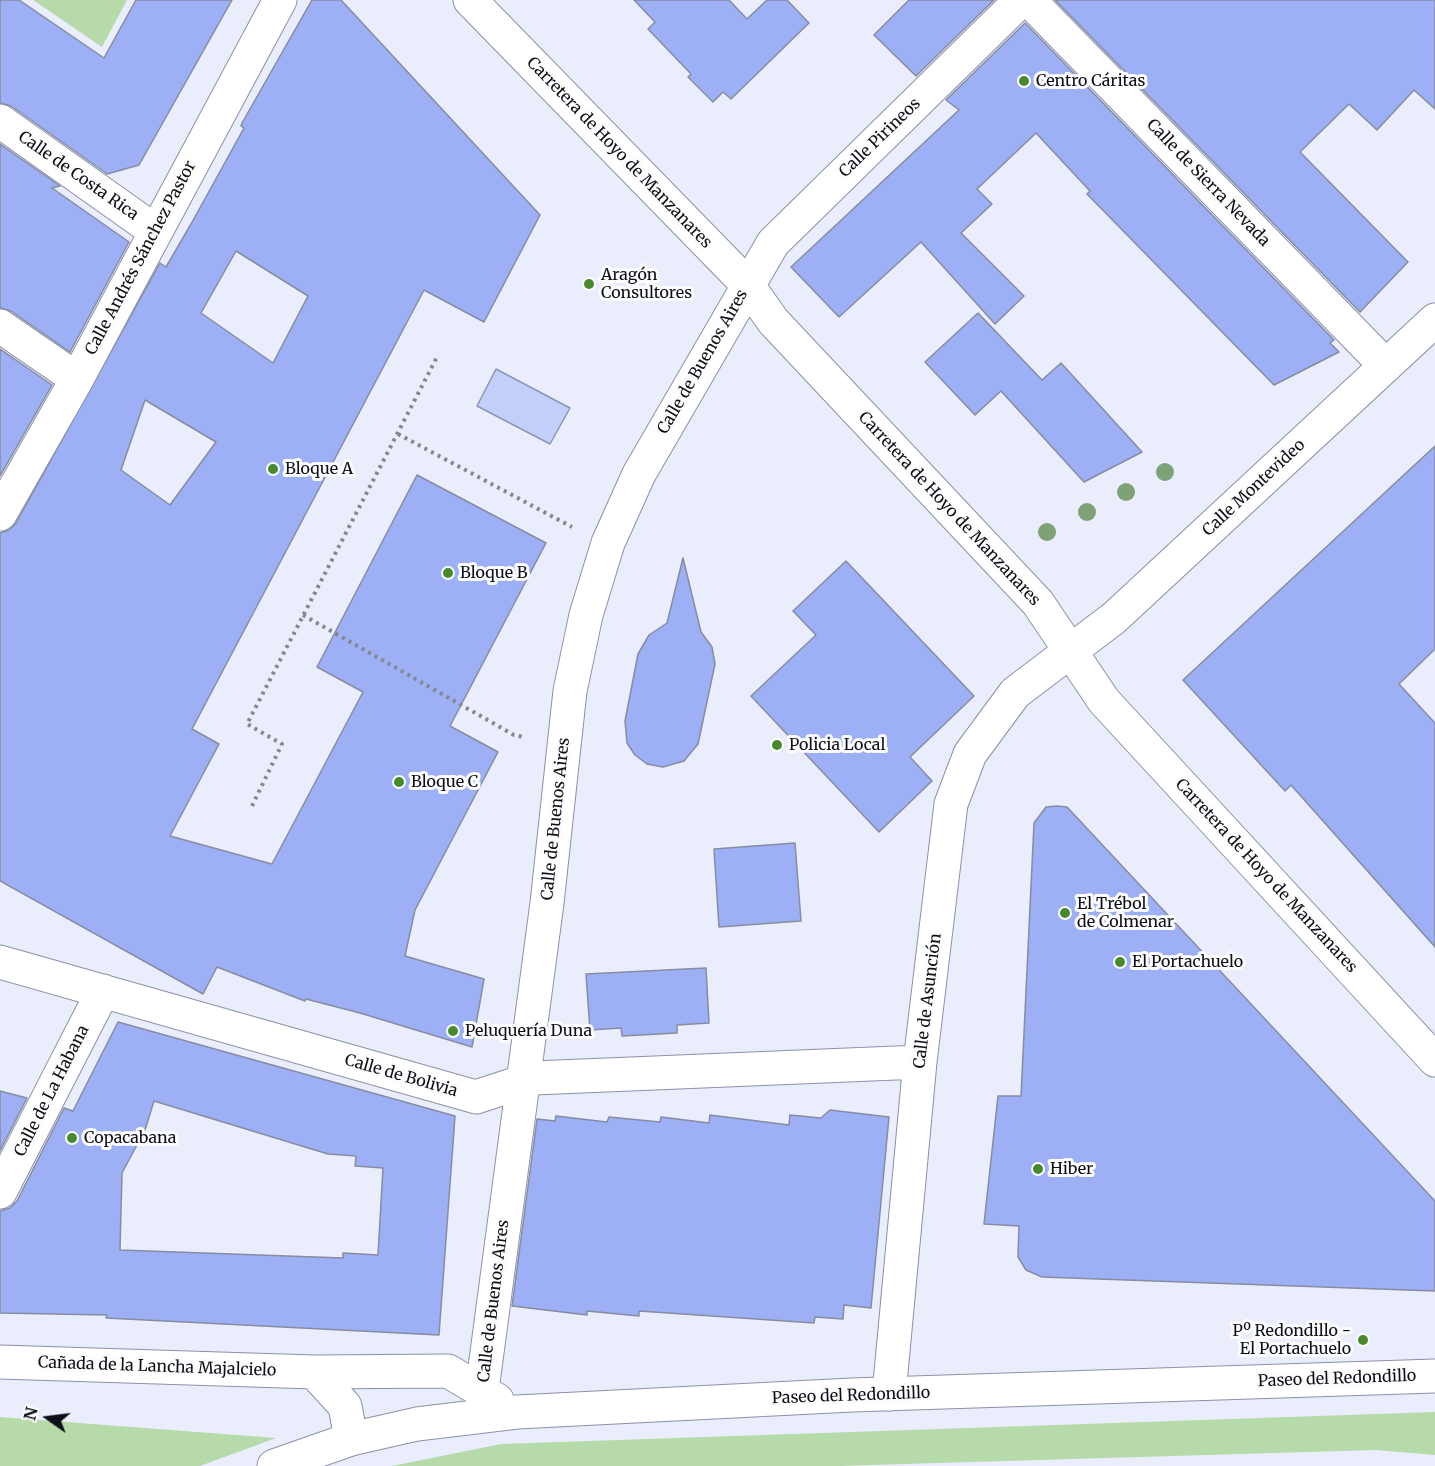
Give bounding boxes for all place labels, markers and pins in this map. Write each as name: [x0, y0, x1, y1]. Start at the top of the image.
place label: Centro Cáritas: [1036, 71, 1145, 91]
marker: Centro Cáritas: [1017, 74, 1031, 88]
place label: Aragón Consultores: [601, 265, 692, 303]
marker: Aragón Consultores: [582, 277, 596, 291]
place label: Bloque A: [285, 459, 353, 479]
marker: Bloque A: [266, 462, 280, 476]
place label: Bloque B: [460, 563, 528, 583]
marker: Bloque B: [441, 566, 455, 580]
place label: Policia Local: [789, 735, 885, 755]
marker: Policia Local: [770, 738, 784, 752]
place label: Bloque C: [411, 772, 478, 792]
marker: Bloque C: [392, 775, 406, 789]
place label: El Trébol de Colmenar: [1077, 894, 1174, 932]
marker: El Trébol de Colmenar: [1058, 906, 1072, 920]
place label: El Portachuelo: [1132, 952, 1243, 972]
marker: El Portachuelo: [1113, 955, 1127, 969]
place label: Peluquería Duna: [465, 1021, 592, 1041]
marker: Peluquería Duna: [446, 1024, 460, 1038]
place label: Copacabana: [84, 1128, 176, 1148]
marker: Copacabana: [65, 1131, 79, 1145]
place label: Hiber: [1050, 1159, 1093, 1179]
marker: Hiber: [1031, 1162, 1045, 1176]
place label: Pº Redondillo - El Portachuelo: [1232, 1321, 1351, 1359]
marker: Pº Redondillo - El Portachuelo: [1356, 1333, 1370, 1347]

